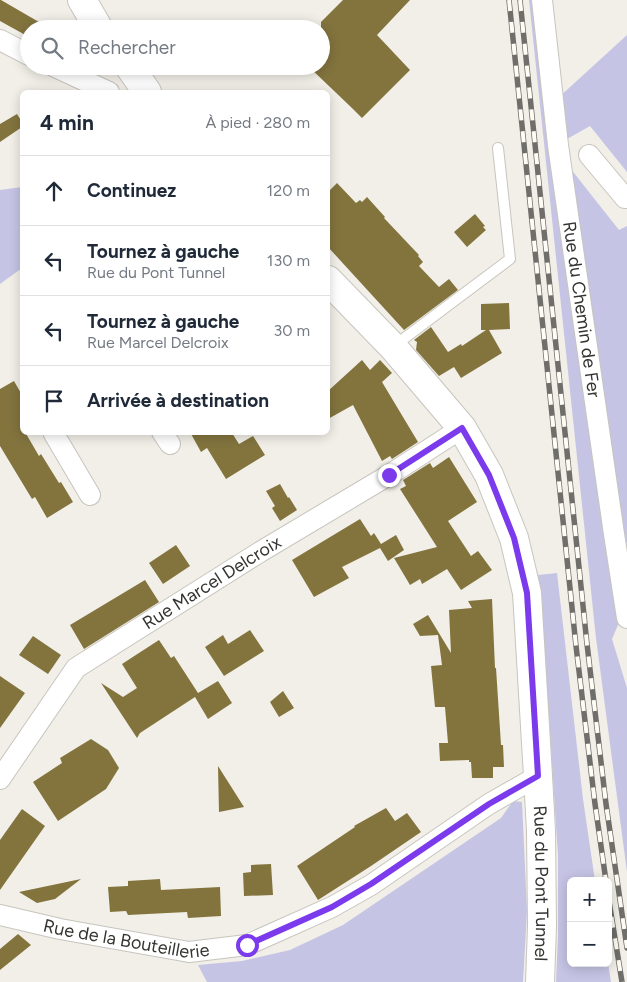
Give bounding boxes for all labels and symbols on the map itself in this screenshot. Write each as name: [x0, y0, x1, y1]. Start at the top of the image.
street label: Rue du Chemin de Fer: [558, 220, 605, 399]
route end: [378, 464, 401, 487]
street label: Rue Marcel Delcroix: [138, 531, 285, 634]
street label: Rue du Pont Tunnel: [529, 805, 553, 962]
street label: Rue de la Bouteillerie: [41, 914, 211, 963]
route start: [236, 934, 259, 957]

